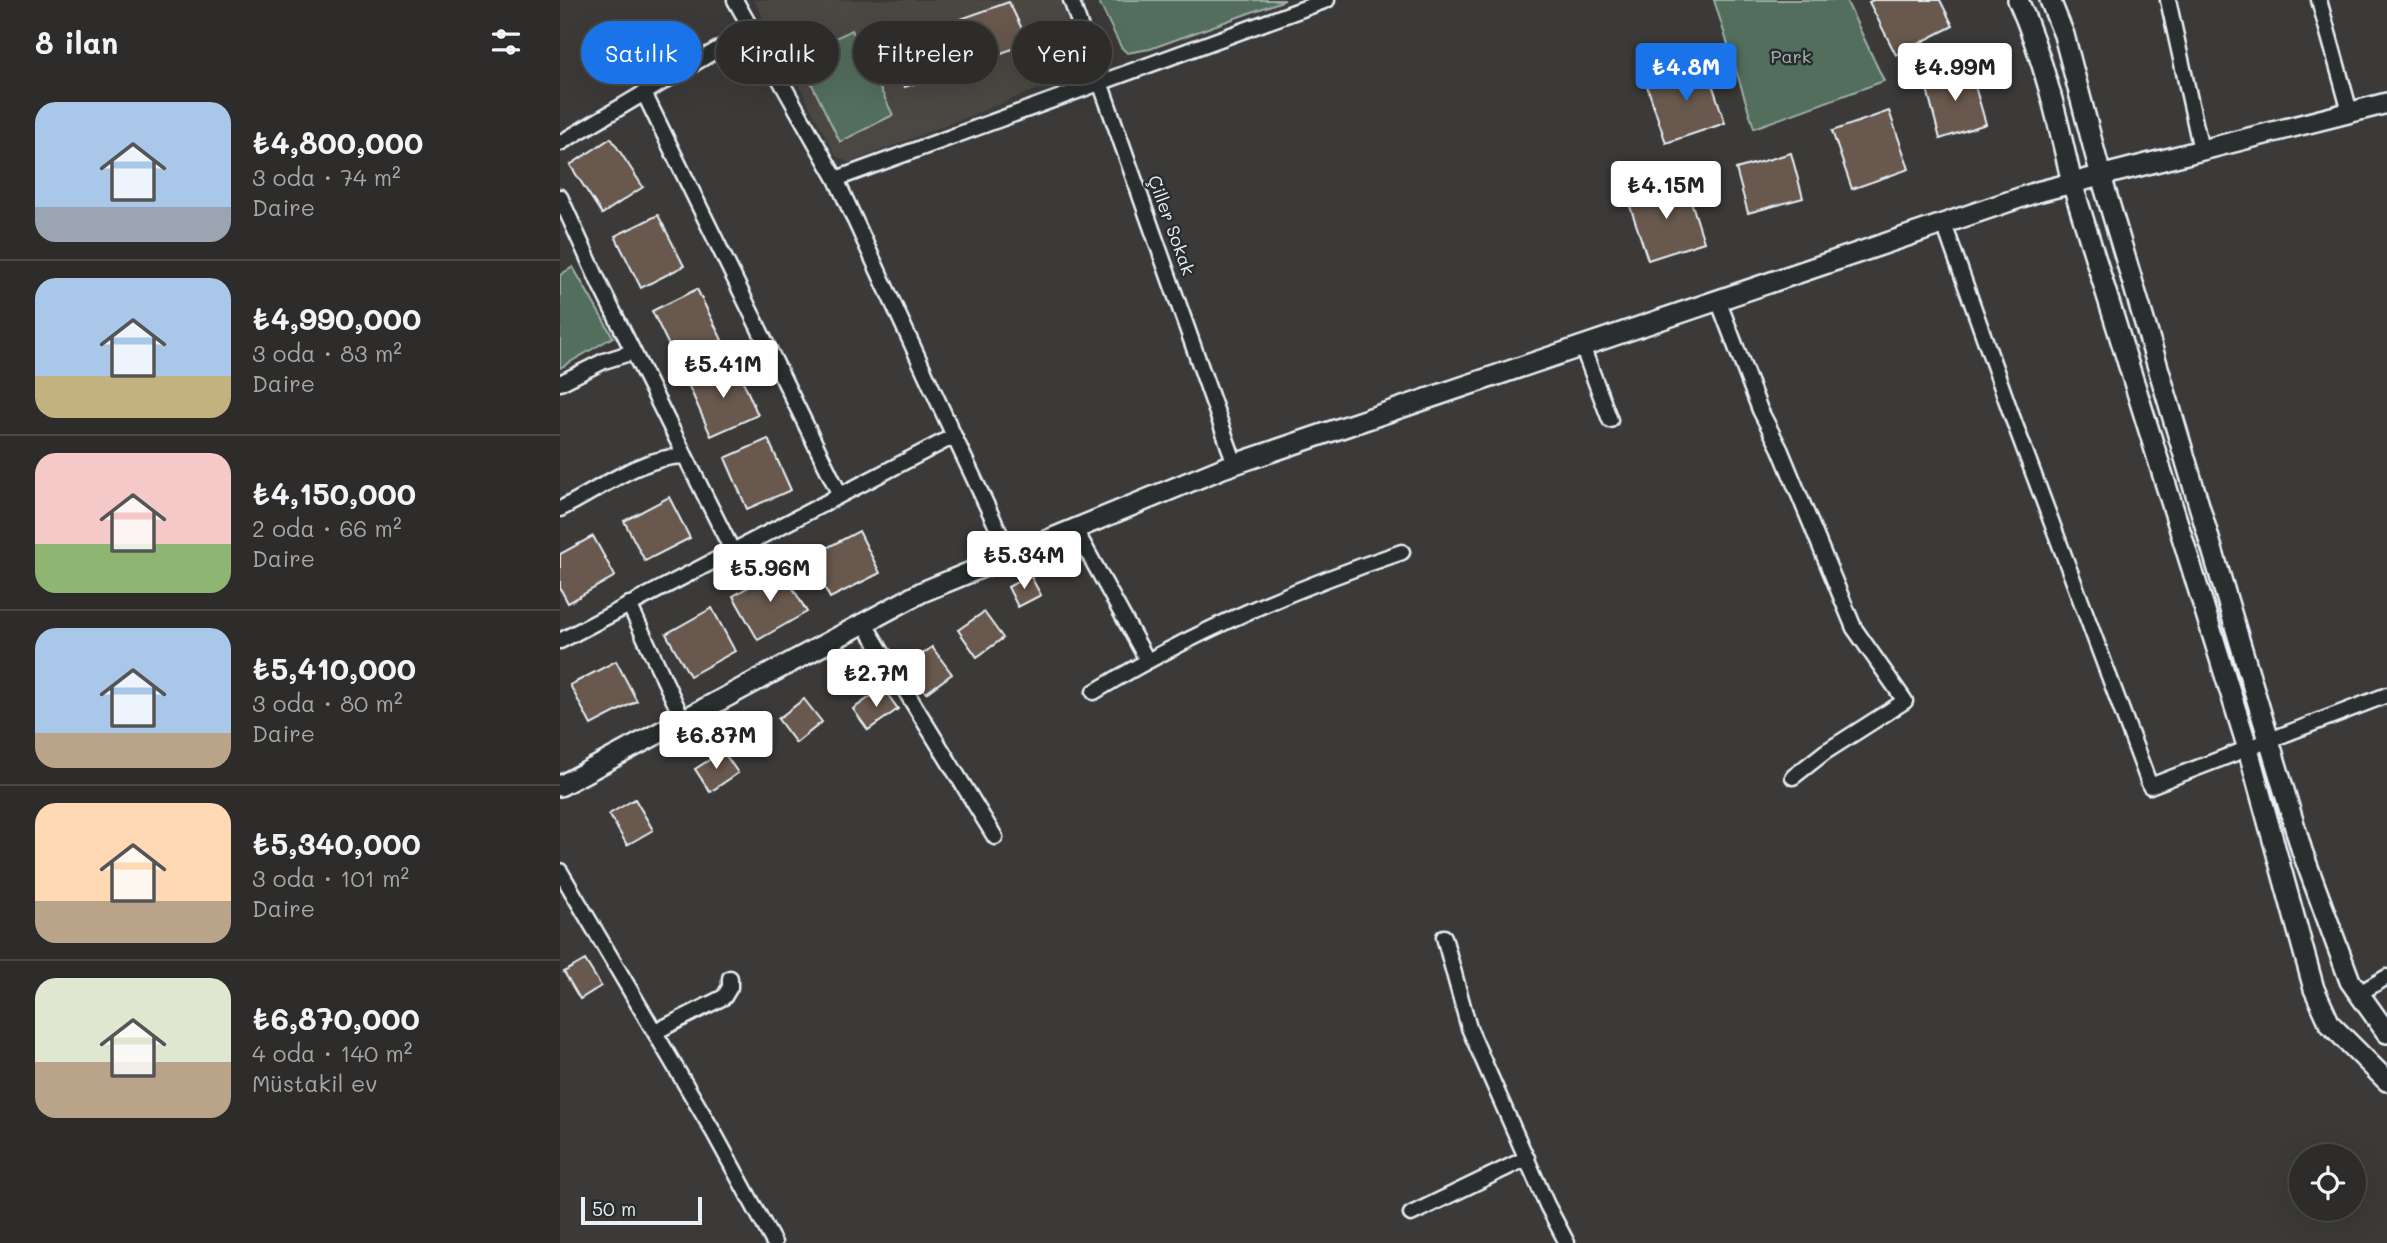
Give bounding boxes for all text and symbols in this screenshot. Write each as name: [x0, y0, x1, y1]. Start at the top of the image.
chip: Satılık: [581, 21, 702, 84]
chip: Kiralık: [716, 21, 839, 84]
chip: Filtreler: [853, 21, 998, 84]
chip: Yeni: [1012, 21, 1112, 84]
text: 8 ilan: [35, 22, 118, 62]
icon: filters: [487, 23, 525, 61]
pin: ₺4.8M: [1637, 43, 1735, 103]
pin: ₺4.99M: [1898, 43, 2012, 103]
park label: Park: [1771, 44, 1811, 68]
text: ₺4.8M: [1652, 51, 1720, 81]
text: ₺4.99M: [1914, 51, 1996, 81]
text: ₺4,800,000: [252, 122, 423, 162]
icon: home: [91, 130, 175, 214]
text: 3 oda · 74 m²: [252, 162, 401, 192]
pin: ₺4.15M: [1609, 162, 1723, 221]
text: ₺4.15M: [1627, 169, 1705, 199]
street label: Çiller Sokak: [1143, 172, 1201, 278]
text: Daire: [252, 192, 315, 222]
text: ₺4,990,000: [252, 298, 421, 338]
icon: home: [91, 306, 175, 390]
text: 3 oda · 83 m²: [252, 338, 402, 368]
pin: ₺5.41M: [666, 340, 780, 400]
text: ₺5.41M: [684, 348, 762, 378]
text: Daire: [252, 368, 315, 398]
text: ₺4,150,000: [252, 473, 416, 513]
icon: home: [91, 481, 175, 565]
text: 2 oda · 66 m²: [252, 513, 402, 543]
pin: ₺5.34M: [967, 532, 1081, 591]
text: ₺5.34M: [983, 539, 1065, 569]
text: Daire: [252, 543, 315, 573]
pin: ₺5.96M: [713, 544, 827, 604]
text: ₺5.96M: [729, 552, 811, 582]
text: ₺5,410,000: [252, 648, 416, 688]
pin: ₺2.7M: [827, 650, 925, 709]
icon: home: [91, 656, 175, 740]
text: ₺2.7M: [843, 657, 909, 687]
text: 3 oda · 80 m²: [252, 688, 403, 718]
pin: ₺6.87M: [659, 712, 773, 771]
text: Daire: [252, 718, 315, 748]
text: ₺6.87M: [675, 719, 757, 749]
text: ₺5,340,000: [252, 823, 421, 863]
icon: home: [91, 831, 175, 915]
text: 3 oda · 101 m²: [252, 863, 409, 893]
text: Daire: [252, 893, 315, 923]
text: ₺6,870,000: [252, 998, 420, 1038]
icon: home: [91, 1006, 175, 1090]
text: 4 oda · 140 m²: [252, 1038, 413, 1068]
text: Müstakil ev: [252, 1068, 377, 1098]
map controls: [2289, 1144, 2366, 1221]
button: locate: [2289, 1144, 2366, 1221]
scale bar: [581, 1194, 702, 1226]
text: 50 m: [592, 1196, 636, 1221]

